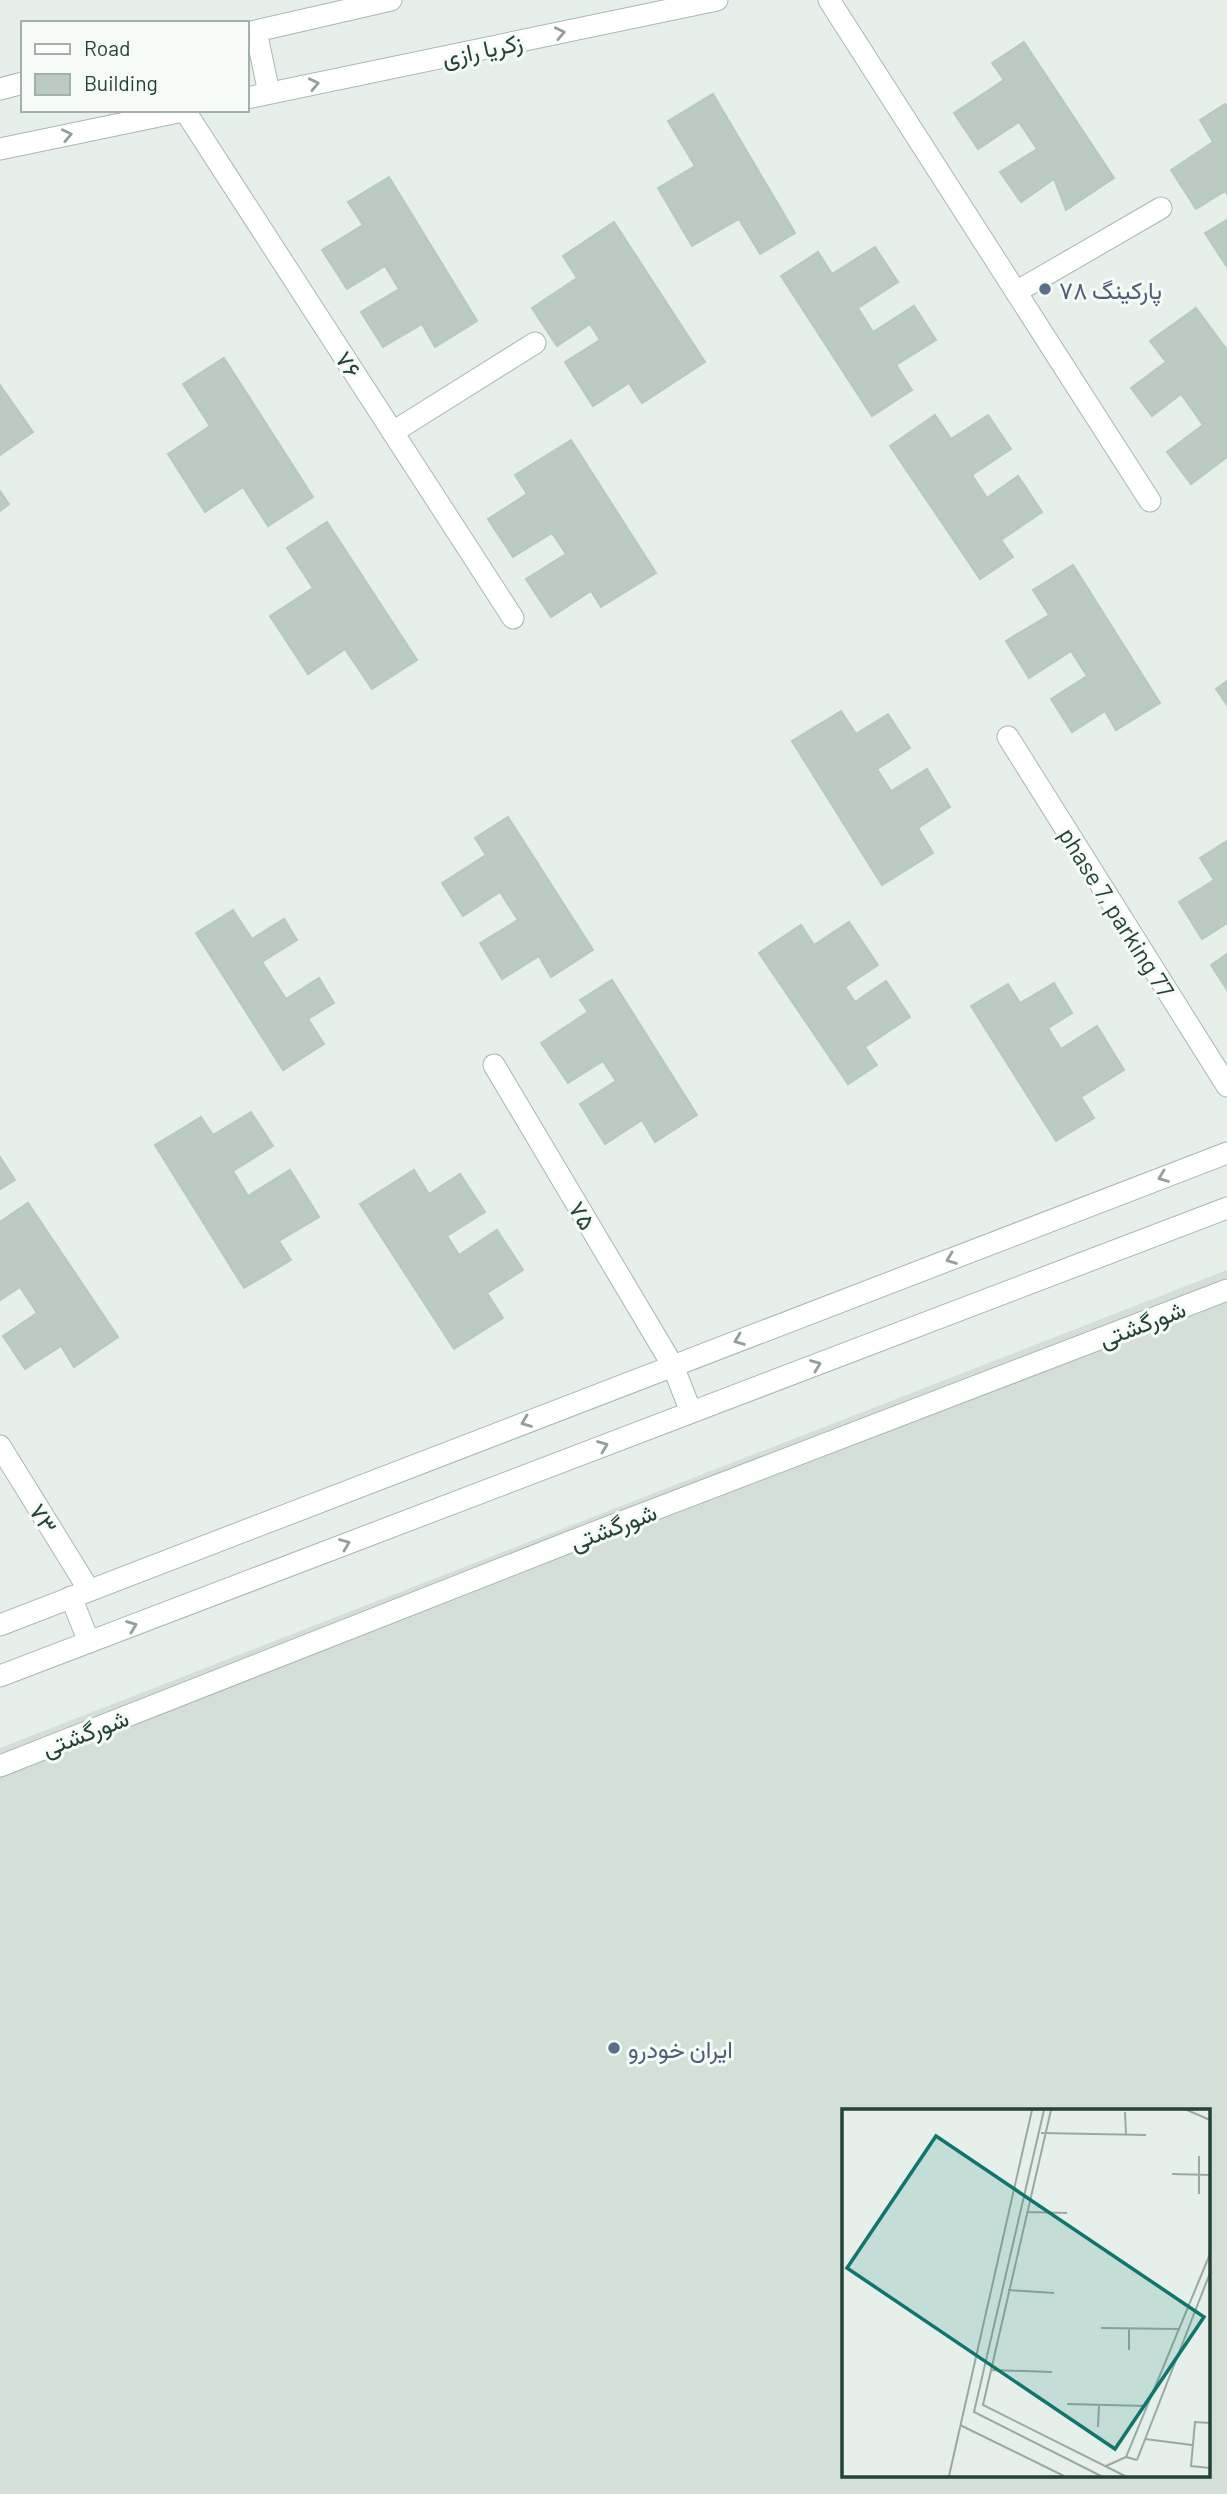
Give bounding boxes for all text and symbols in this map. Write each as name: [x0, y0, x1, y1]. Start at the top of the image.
legend: [21, 21, 248, 112]
street label: زکریا رازی: [439, 26, 525, 74]
one-way arrow: [554, 26, 566, 41]
text: Road: [84, 35, 130, 60]
text: Building: [84, 70, 158, 95]
one-way arrow: [308, 78, 320, 93]
one-way arrow: [61, 129, 73, 144]
place label: پارکینگ ۷۸: [1059, 275, 1162, 307]
marker: پارکینگ ۷۸: [1037, 281, 1053, 297]
street label: ۷۶: [330, 345, 368, 383]
street label: phase 7, parking 77: [1053, 822, 1181, 1002]
one-way arrow: [1158, 1169, 1170, 1183]
street label: ۷۵: [563, 1195, 603, 1235]
one-way arrow: [945, 1250, 957, 1264]
street label: شورگشتی: [1094, 1293, 1190, 1355]
one-way arrow: [733, 1332, 745, 1346]
one-way arrow: [809, 1359, 821, 1373]
one-way arrow: [521, 1414, 533, 1428]
one-way arrow: [597, 1440, 609, 1454]
street label: شورگشتی: [565, 1496, 661, 1558]
street label: ۷۳: [24, 1498, 64, 1538]
one-way arrow: [338, 1539, 350, 1553]
one-way arrow: [126, 1620, 138, 1634]
street label: شورگشتی: [37, 1702, 133, 1764]
place label: ایران خودرو: [628, 2034, 733, 2065]
marker: ایران خودرو: [606, 2040, 622, 2056]
inset map: [842, 2109, 1210, 2476]

